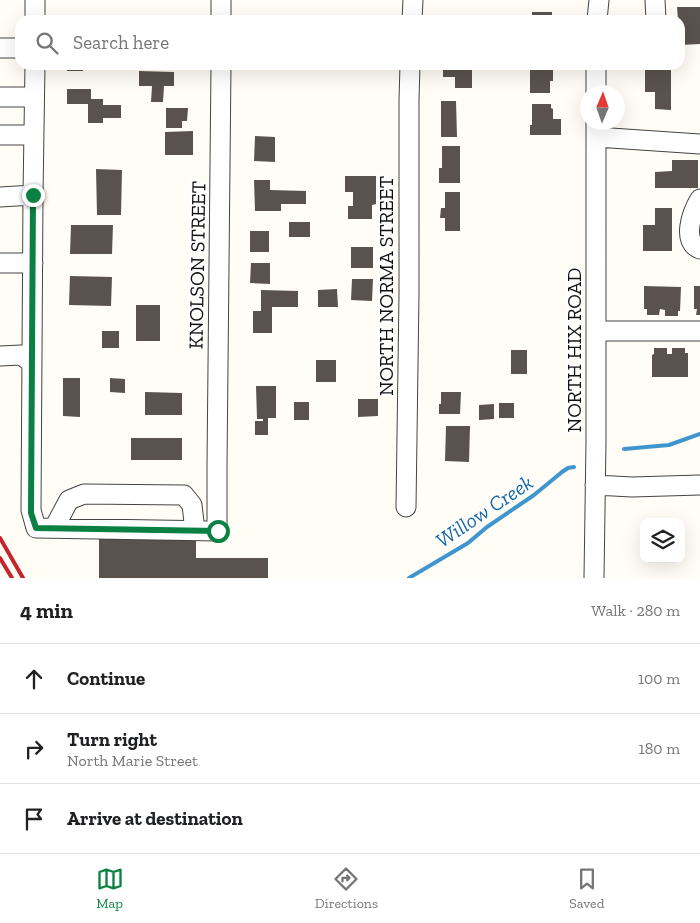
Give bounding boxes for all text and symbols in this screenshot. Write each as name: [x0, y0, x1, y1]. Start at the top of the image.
search box: [15, 15, 685, 70]
icon: search: [33, 29, 61, 57]
text: Search here: [73, 31, 169, 54]
north arrow: [580, 85, 625, 130]
street label: NORTH NORMA STREET: [374, 176, 398, 396]
street label: KNOLSON STREET: [184, 181, 210, 349]
route end: [22, 184, 45, 207]
street label: NORTH HIX ROAD: [562, 268, 586, 432]
water label: Willow Creek: [431, 469, 537, 553]
map controls: [640, 518, 685, 563]
button: layers: [640, 518, 685, 563]
route start: [207, 520, 230, 543]
text: 4 min: [20, 598, 73, 623]
text: Walk · 280 m: [591, 601, 680, 620]
icon: ahead: [20, 665, 48, 693]
text: Continue: [67, 667, 145, 690]
text: 100 m: [638, 669, 680, 688]
text: Turn right: [67, 728, 157, 751]
icon: right: [20, 735, 48, 763]
text: 180 m: [639, 739, 680, 758]
text: North Marie Street: [67, 751, 198, 770]
icon: arrive: [20, 805, 48, 833]
text: Arrive at destination: [67, 807, 243, 830]
tab: Map: [96, 865, 124, 912]
tab: Directions: [315, 865, 378, 912]
tab: Saved: [569, 865, 604, 912]

